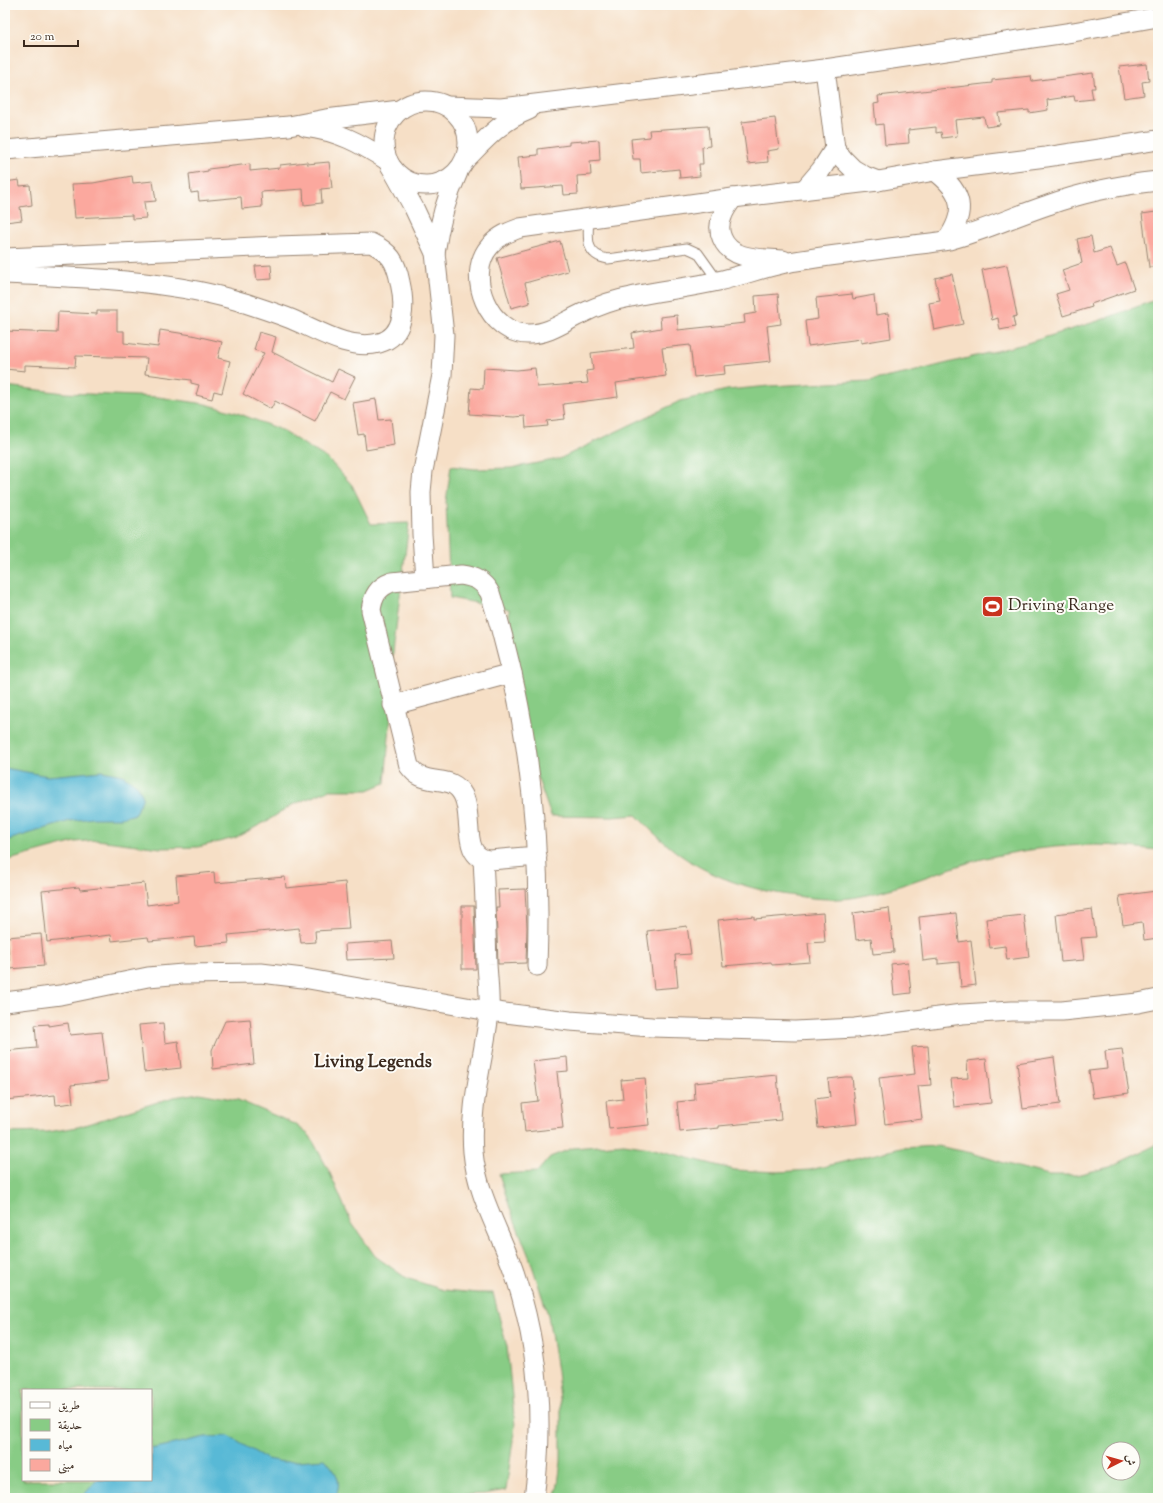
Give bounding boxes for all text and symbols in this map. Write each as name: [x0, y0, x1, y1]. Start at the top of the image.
scale bar: [24, 22, 78, 48]
text: 20 m: [30, 28, 55, 46]
sports icon: Driving Range: [979, 593, 1005, 619]
place label: Driving Range: [1008, 594, 1114, 618]
district label: Living Legends: [314, 1050, 432, 1076]
legend: [22, 1389, 152, 1481]
text: طريق: [58, 1397, 80, 1415]
text: حديقة: [58, 1417, 82, 1435]
text: مياه: [58, 1437, 73, 1455]
north arrow: [1101, 1441, 1141, 1481]
text: ش: [1121, 1454, 1138, 1466]
text: مبنى: [58, 1457, 74, 1475]

